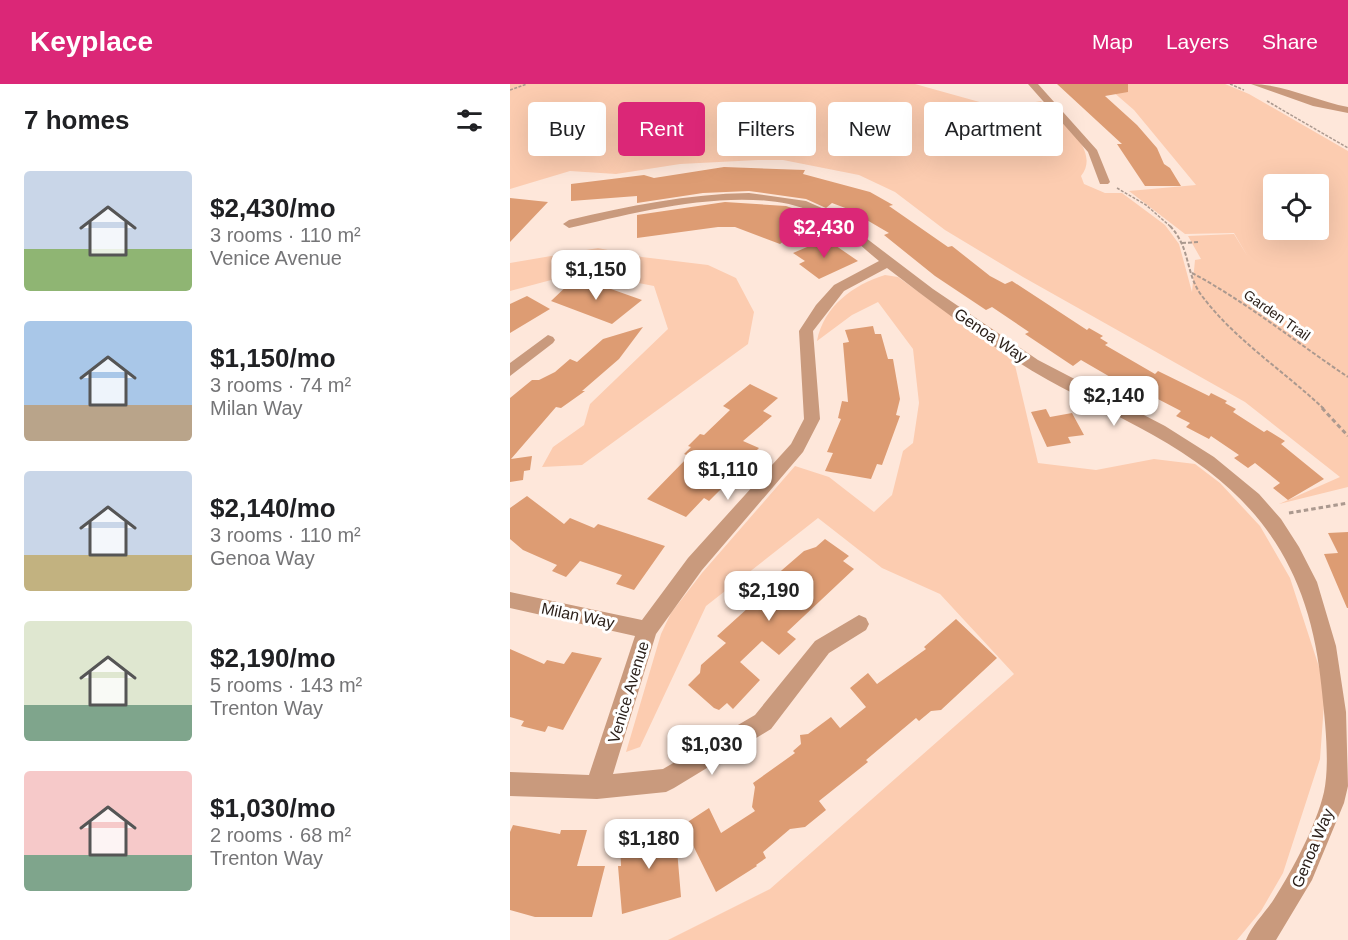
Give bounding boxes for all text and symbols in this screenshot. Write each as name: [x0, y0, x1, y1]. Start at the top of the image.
text: Keyplace: [30, 26, 153, 57]
text: Map: [1092, 30, 1133, 53]
text: Layers: [1166, 30, 1229, 53]
text: Share: [1262, 30, 1318, 53]
chip: Buy: [528, 102, 606, 156]
chip: Rent: [618, 102, 705, 156]
chip: Filters: [717, 102, 816, 156]
chip: New: [828, 102, 912, 156]
chip: Apartment: [924, 102, 1063, 156]
icon: filters: [453, 104, 486, 137]
text: 7 homes: [24, 105, 130, 135]
map controls: [1263, 174, 1329, 240]
button: locate: [1263, 174, 1329, 240]
text: $2,430/mo: [210, 193, 336, 223]
icon: home: [72, 195, 144, 267]
pin: $2,430: [775, 208, 873, 259]
text: $2,430: [793, 216, 855, 238]
text: 3 rooms · 110 m²: [210, 224, 361, 246]
text: Venice Avenue: [210, 247, 342, 269]
pin: $1,150: [547, 250, 645, 301]
text: $1,150: [565, 258, 627, 280]
street label: Garden Trail: [1241, 286, 1313, 344]
street label: Genoa Way: [951, 305, 1030, 366]
text: $1,150/mo: [210, 343, 336, 373]
icon: home: [72, 345, 144, 417]
text: 3 rooms · 74 m²: [210, 374, 351, 396]
pin: $2,140: [1065, 376, 1163, 427]
text: $2,140: [1083, 384, 1145, 406]
text: Milan Way: [210, 397, 303, 419]
pin: $1,110: [679, 450, 777, 501]
text: $1,110: [698, 458, 758, 480]
text: $2,140/mo: [210, 493, 336, 523]
icon: home: [72, 495, 144, 567]
text: 3 rooms · 110 m²: [210, 524, 361, 546]
text: Genoa Way: [210, 547, 315, 569]
pin: $2,190: [720, 571, 818, 622]
text: $2,190: [738, 579, 800, 601]
street label: Milan Way: [540, 599, 616, 632]
street label: Venice Avenue: [605, 639, 652, 745]
text: $2,190/mo: [210, 643, 336, 673]
icon: home: [72, 645, 144, 717]
text: 5 rooms · 143 m²: [210, 674, 362, 696]
text: Trenton Way: [210, 697, 323, 719]
pin: $1,030: [663, 725, 761, 776]
text: $1,030: [681, 733, 743, 755]
text: $1,030/mo: [210, 793, 336, 823]
icon: home: [72, 795, 144, 867]
street label: Genoa Way: [1288, 806, 1337, 890]
pin: $1,180: [600, 819, 698, 870]
text: 2 rooms · 68 m²: [210, 824, 351, 846]
text: $1,180: [618, 827, 680, 849]
text: Trenton Way: [210, 847, 323, 869]

